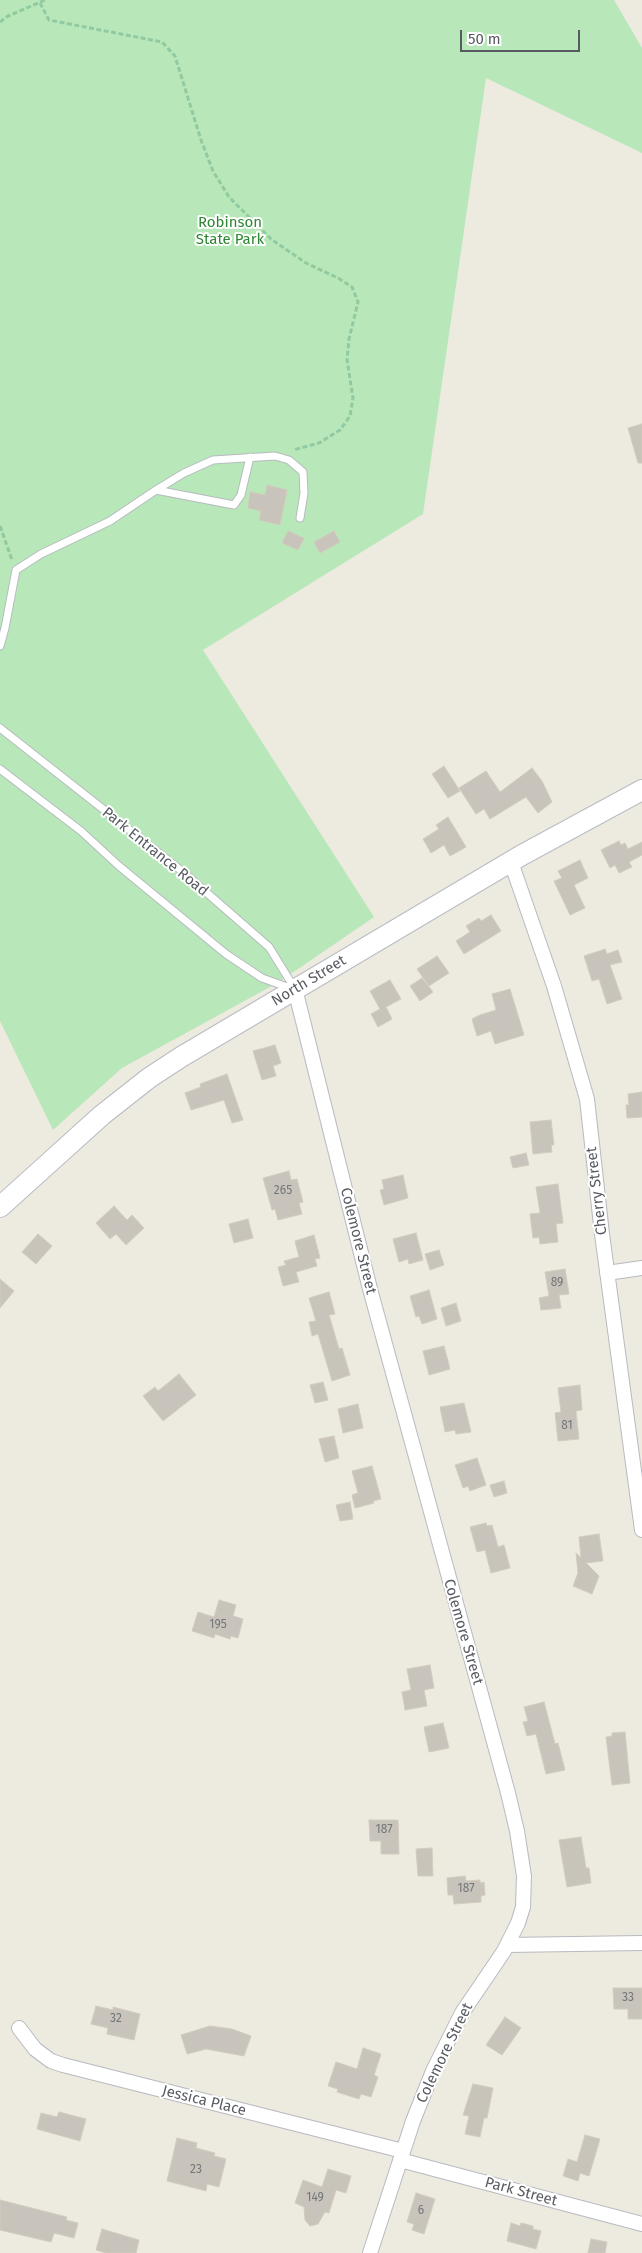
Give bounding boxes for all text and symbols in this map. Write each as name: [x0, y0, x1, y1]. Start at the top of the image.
scale bar: [462, 20, 582, 52]
text: 50 m: [468, 30, 501, 48]
park label: Robinson State Park: [196, 214, 264, 249]
street label: Park Entrance Road: [98, 804, 212, 900]
street label: North Street: [269, 952, 349, 1010]
street label: Cherry Street: [583, 1146, 611, 1236]
house number: 265: [274, 1184, 292, 1198]
street label: Colemore Street: [336, 1186, 380, 1296]
house number: 89: [551, 1276, 563, 1290]
house number: 81: [561, 1419, 573, 1433]
street label: Colemore Street: [439, 1577, 487, 1687]
house number: 195: [209, 1618, 227, 1632]
house number: 187: [376, 1823, 392, 1837]
house number: 187: [458, 1882, 474, 1896]
house number: 33: [622, 1991, 634, 2005]
street label: Colemore Street: [413, 2000, 477, 2106]
house number: 32: [110, 2012, 122, 2026]
street label: Jessica Place: [160, 2082, 248, 2120]
house number: 23: [190, 2163, 202, 2177]
street label: Park Street: [483, 2174, 559, 2210]
house number: 149: [306, 2191, 324, 2205]
house number: 6: [418, 2204, 424, 2218]

